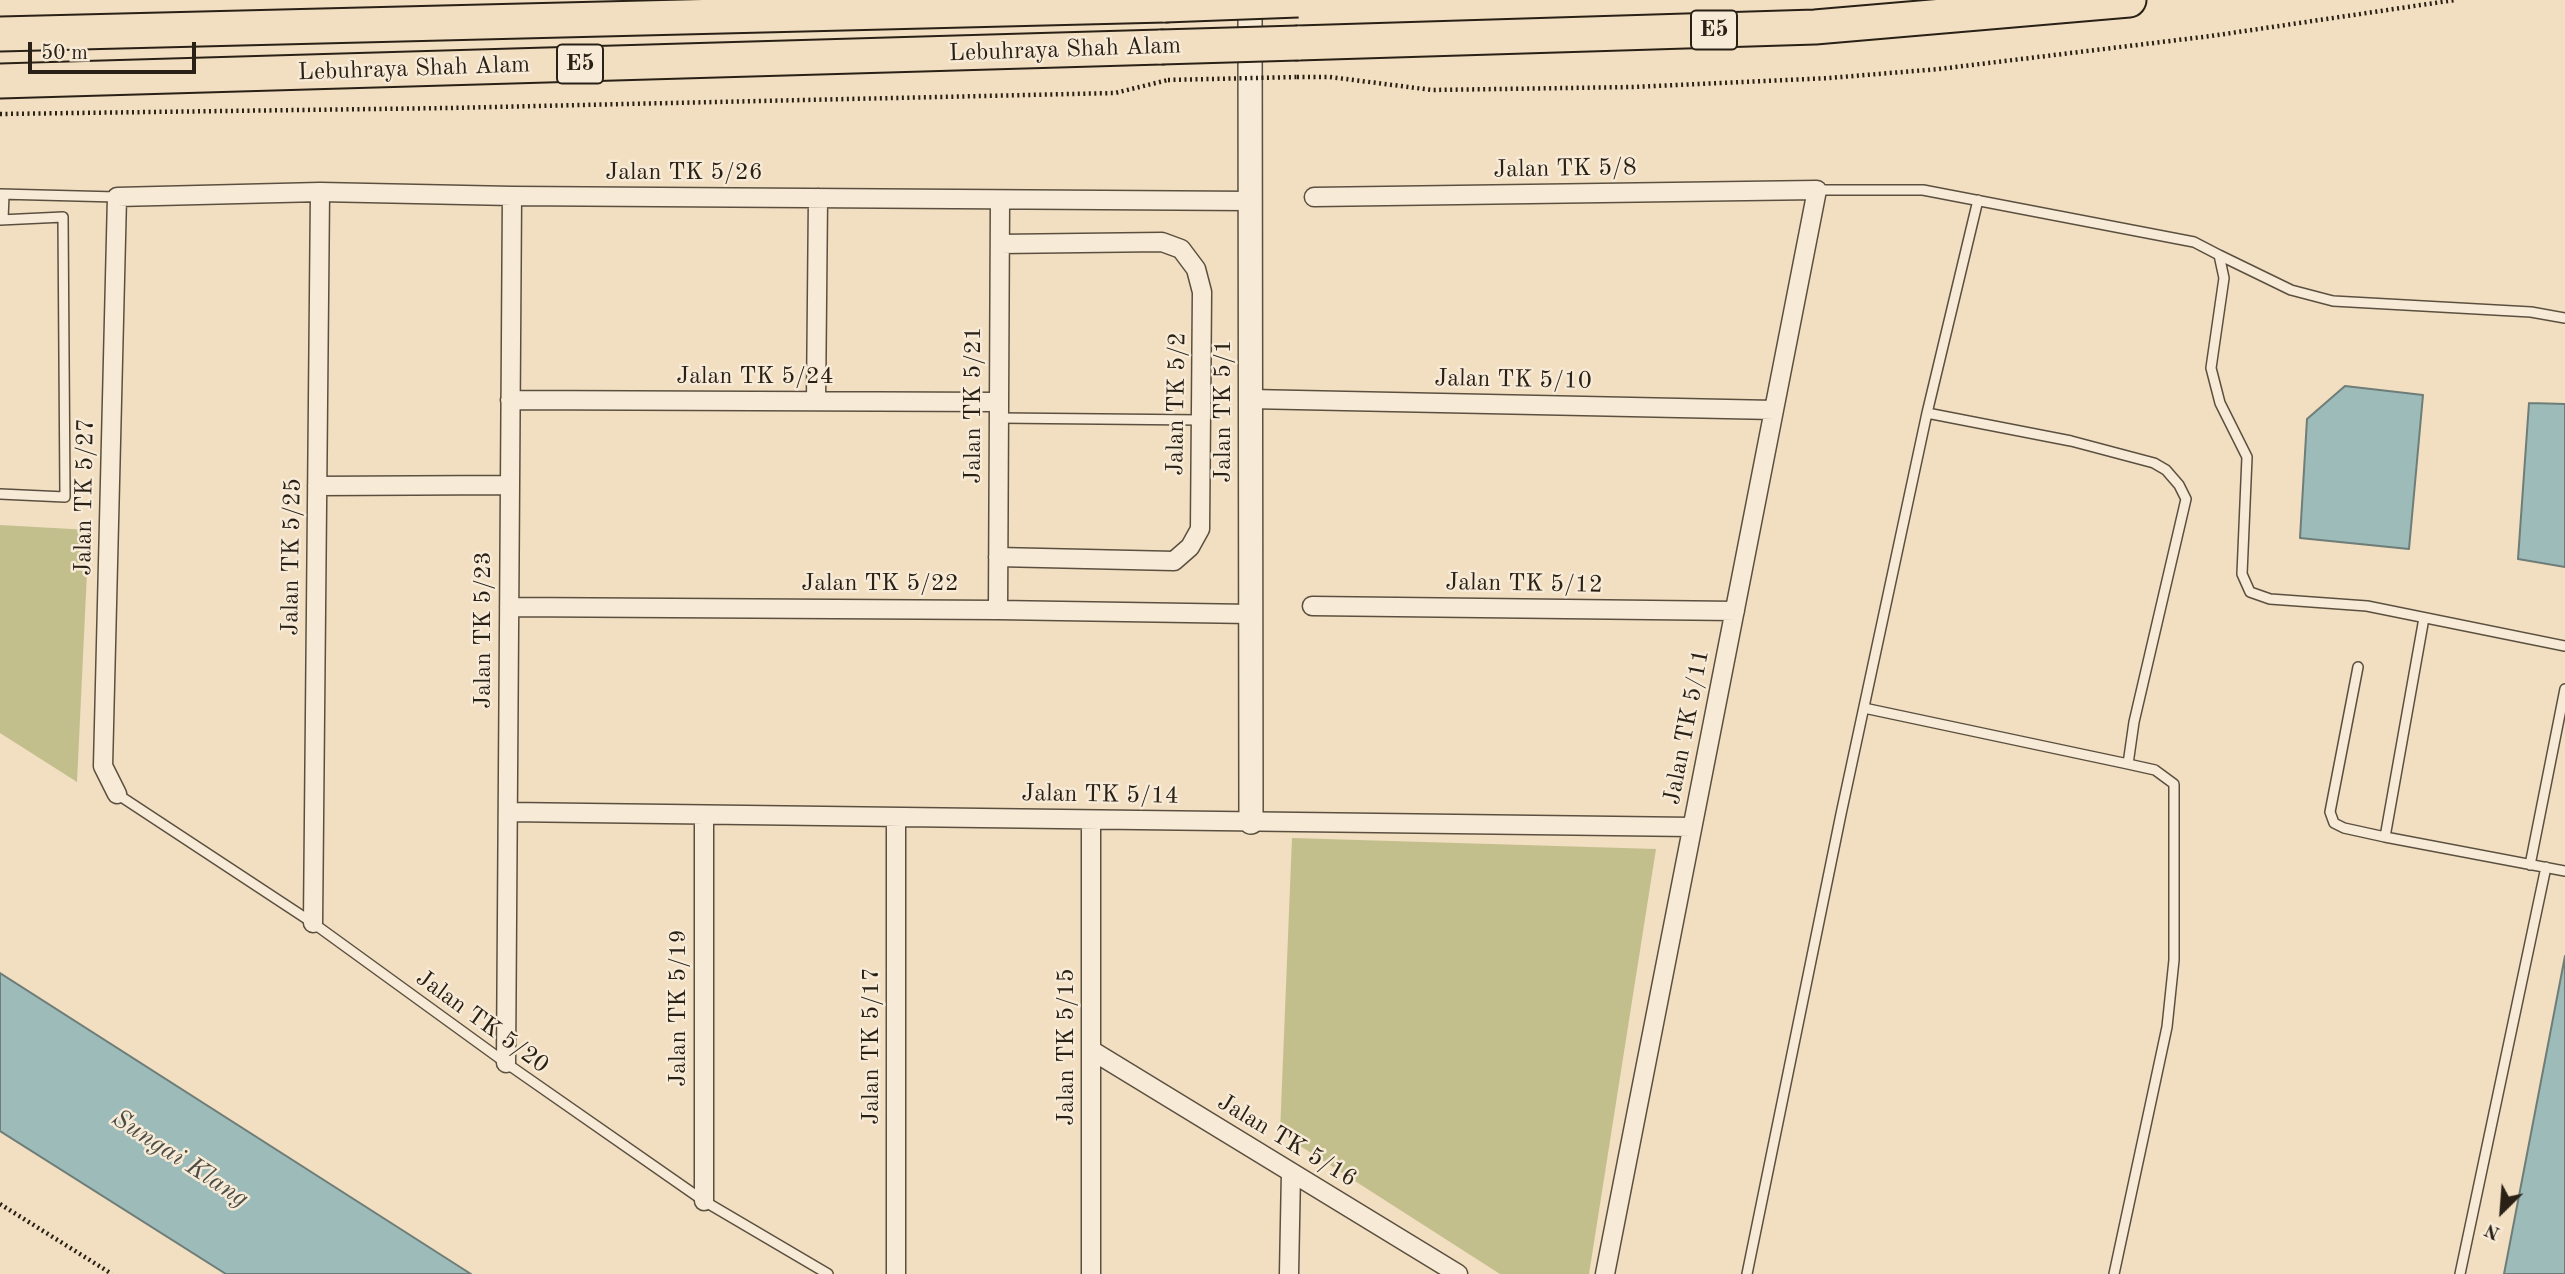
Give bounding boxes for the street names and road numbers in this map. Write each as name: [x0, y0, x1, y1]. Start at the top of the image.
road number: E5: [1691, 10, 1737, 50]
street label: Lebuhraya Shah Alam: [948, 32, 1182, 68]
road number: E5: [557, 44, 603, 83]
street label: Lebuhraya Shah Alam: [297, 51, 531, 87]
street label: Jalan TK 5/8: [1493, 153, 1637, 185]
street label: Jalan TK 5/26: [605, 159, 763, 187]
street label: Jalan TK 5/21: [960, 326, 988, 484]
street label: Jalan TK 5/2: [1161, 332, 1193, 476]
street label: Jalan TK 5/1: [1210, 339, 1238, 483]
street label: Jalan TK 5/24: [676, 363, 834, 391]
street label: Jalan TK 5/10: [1434, 364, 1592, 396]
street label: Jalan TK 5/27: [69, 418, 101, 576]
street label: Jalan TK 5/25: [276, 478, 308, 636]
street label: Jalan TK 5/23: [470, 551, 498, 709]
street label: Jalan TK 5/12: [1445, 568, 1603, 600]
street label: Jalan TK 5/22: [801, 570, 959, 598]
street label: Jalan TK 5/11: [1658, 647, 1716, 807]
street label: Jalan TK 5/14: [1021, 779, 1179, 811]
street label: Jalan TK 5/19: [665, 929, 693, 1087]
street label: Jalan TK 5/20: [410, 964, 554, 1080]
street label: Jalan TK 5/17: [858, 967, 886, 1125]
street label: Jalan TK 5/15: [1053, 968, 1081, 1126]
street label: Jalan TK 5/16: [1212, 1088, 1362, 1194]

